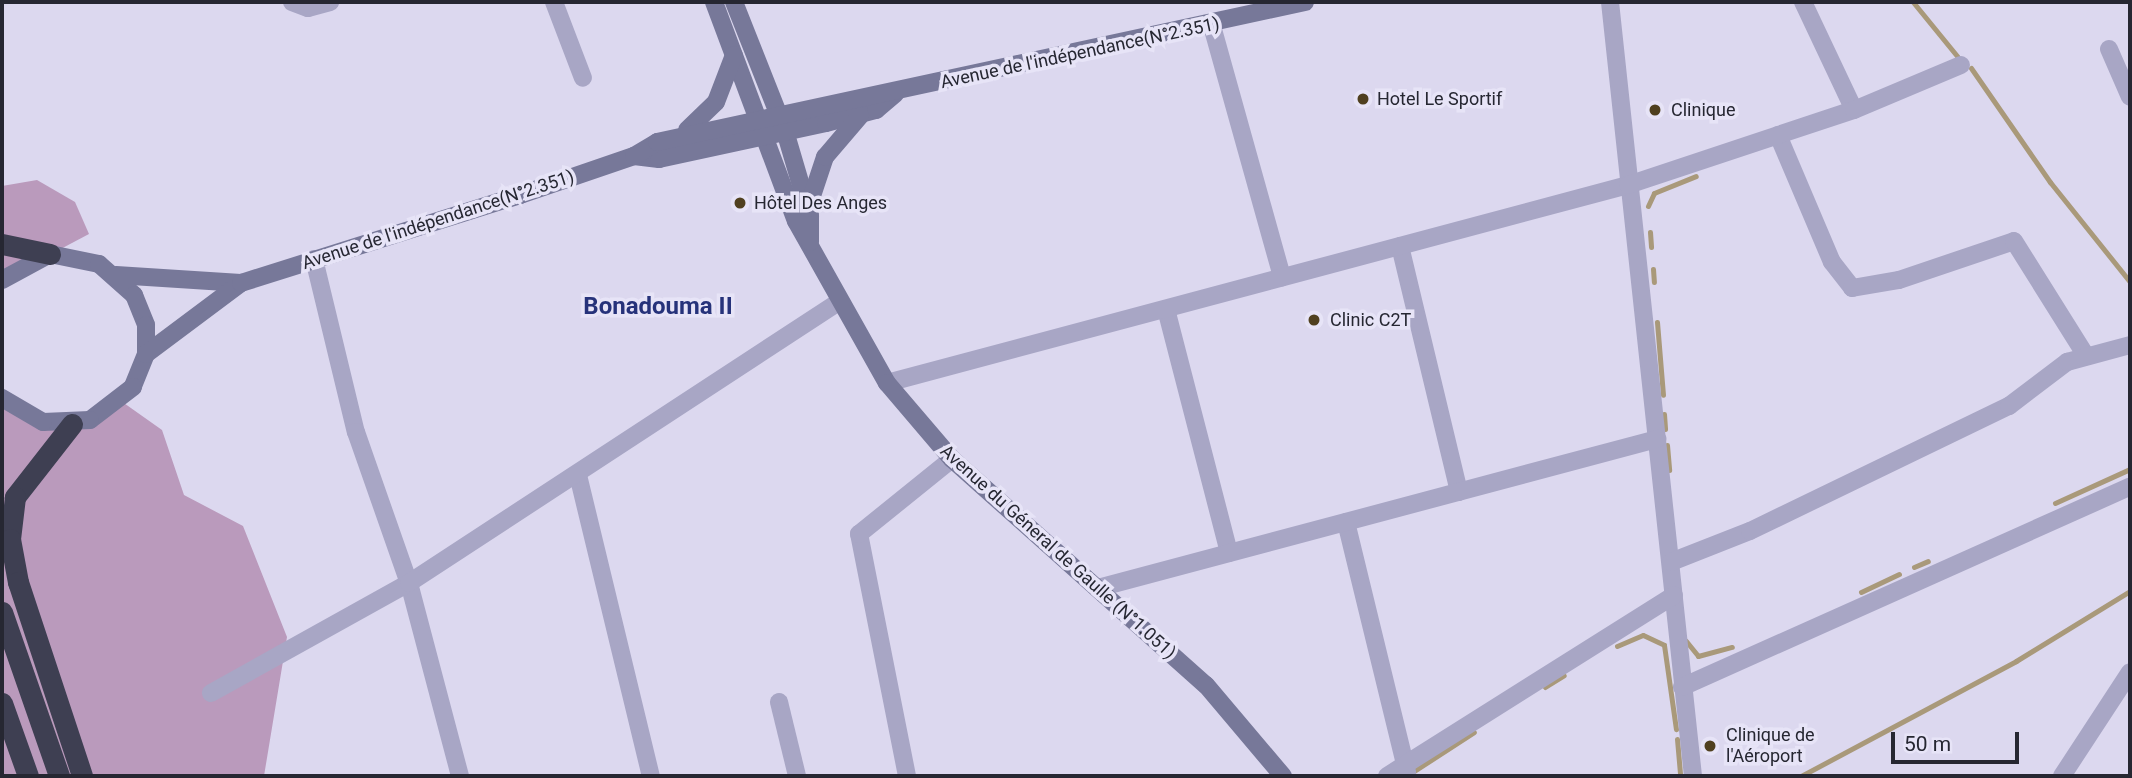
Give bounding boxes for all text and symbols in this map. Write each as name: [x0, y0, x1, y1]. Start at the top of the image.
street label: Avenue de l'indépendance(N°2.351): [939, 13, 1221, 93]
place label: Hotel Le Sportif: [1377, 88, 1502, 110]
marker: Hotel Le Sportif: [1355, 91, 1371, 107]
place label: Clinique: [1671, 99, 1735, 121]
marker: Clinique: [1645, 100, 1665, 120]
street label: Avenue de l'indépendance(N°2.351): [299, 166, 577, 274]
place label: Hôtel Des Anges: [754, 192, 887, 214]
marker: Hôtel Des Anges: [732, 195, 748, 211]
district label: Bonadouma II: [583, 293, 733, 321]
place label: Clinic C2T: [1330, 309, 1411, 331]
marker: Clinic C2T: [1304, 310, 1324, 330]
street label: Avenue du Géneral de Gaulle (N°1.051): [936, 440, 1180, 664]
scale bar: [1894, 718, 2022, 762]
place label: Clinique de l'Aéroport: [1726, 725, 1815, 768]
text: 50 m: [1904, 732, 1951, 756]
marker: Clinique de l'Aéroport: [1700, 736, 1720, 756]

